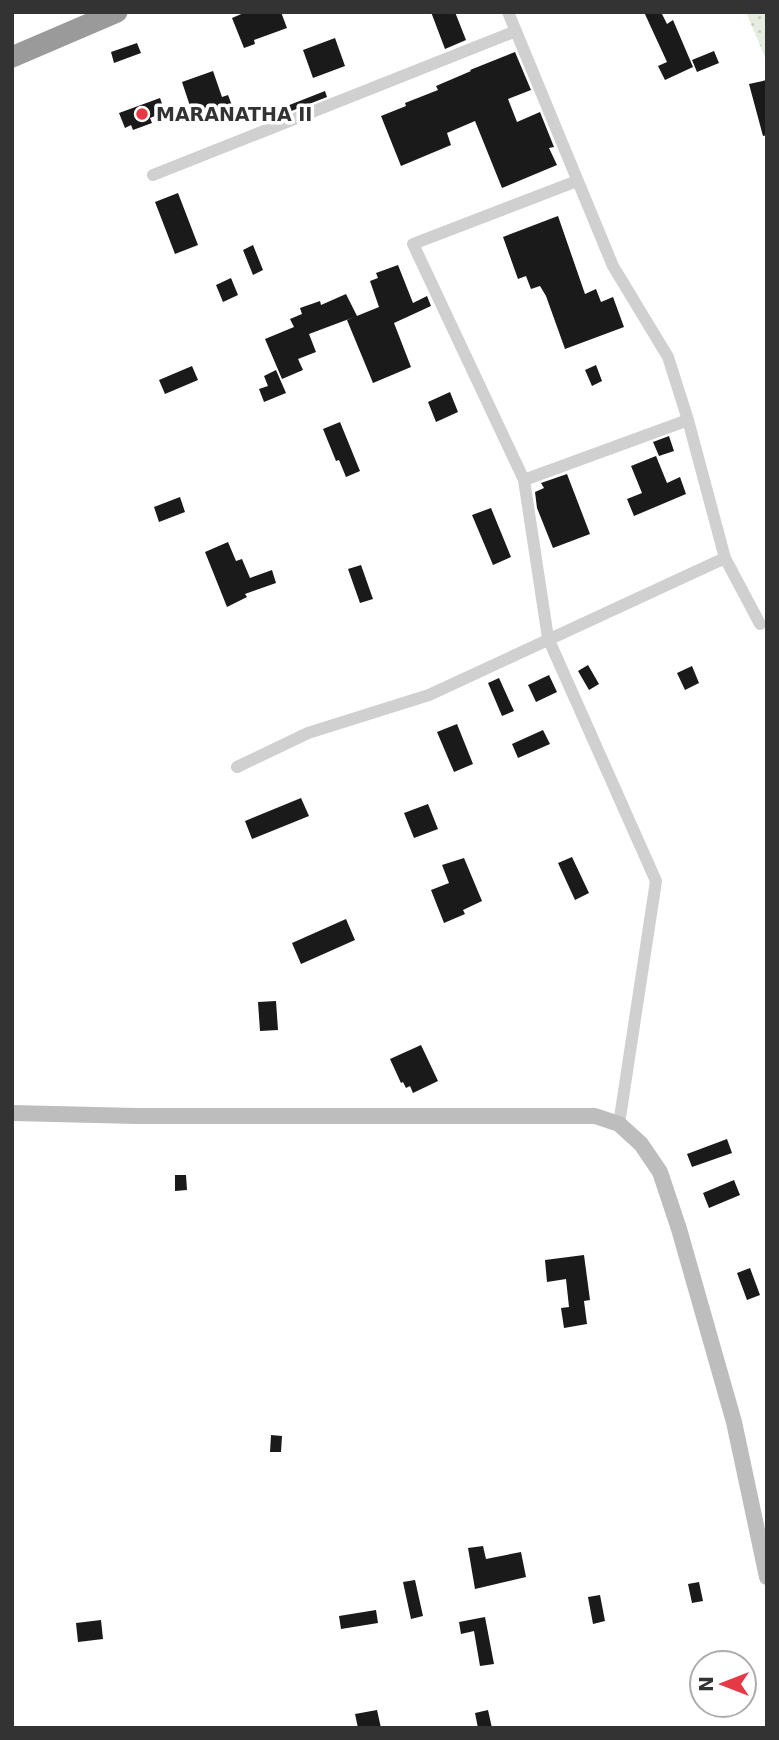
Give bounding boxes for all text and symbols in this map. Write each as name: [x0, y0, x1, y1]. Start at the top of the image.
place label: MARANATHA II: [156, 103, 312, 125]
marker: MARANATHA II: [134, 106, 150, 122]
north arrow: [688, 1649, 758, 1719]
text: N: [695, 1676, 717, 1692]

